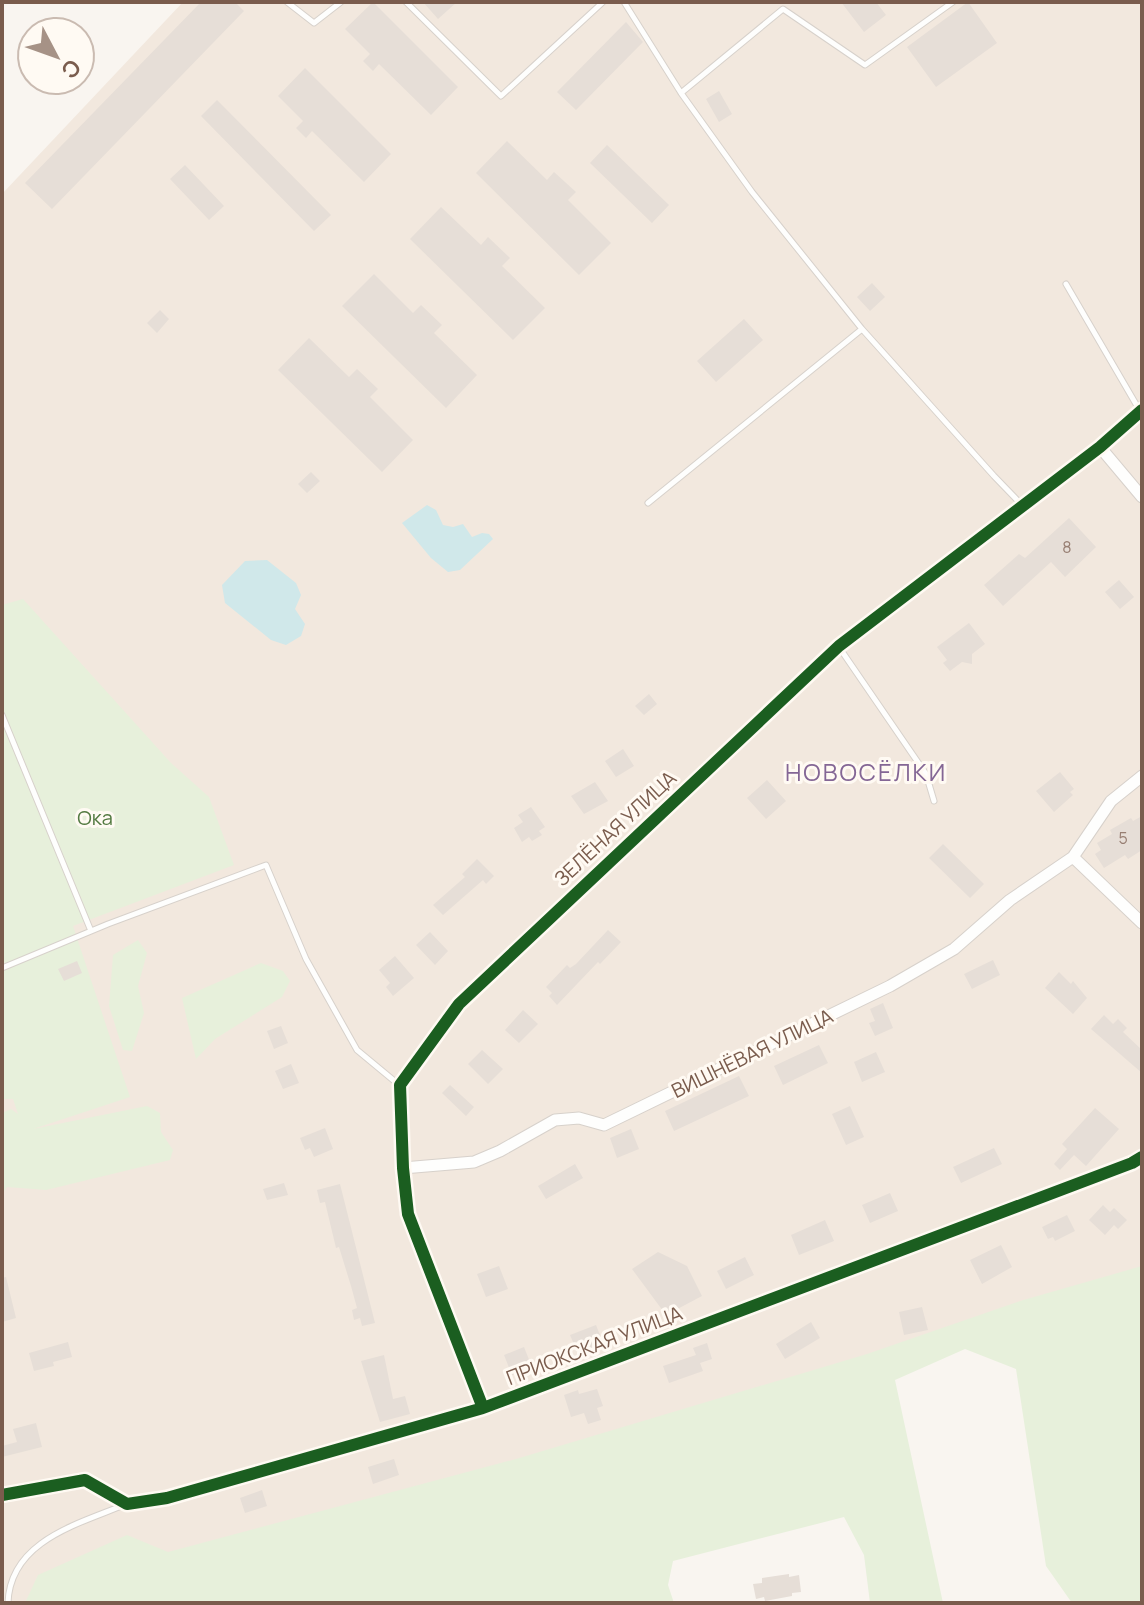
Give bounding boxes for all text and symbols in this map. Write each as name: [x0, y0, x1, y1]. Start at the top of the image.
north arrow: [16, 16, 96, 96]
text: С: [54, 53, 88, 85]
house number: 8: [1062, 536, 1072, 558]
district label: НОВОСЁЛКИ: [785, 755, 947, 788]
street label: ЗЕЛЁНАЯ УЛИЦА: [548, 764, 682, 892]
park label: Ока: [77, 804, 113, 831]
house number: 5: [1118, 827, 1128, 849]
street label: ВИШНЁВАЯ УЛИЦА: [667, 1002, 838, 1104]
street label: ПРИОКСКАЯ УЛИЦА: [502, 1299, 686, 1391]

